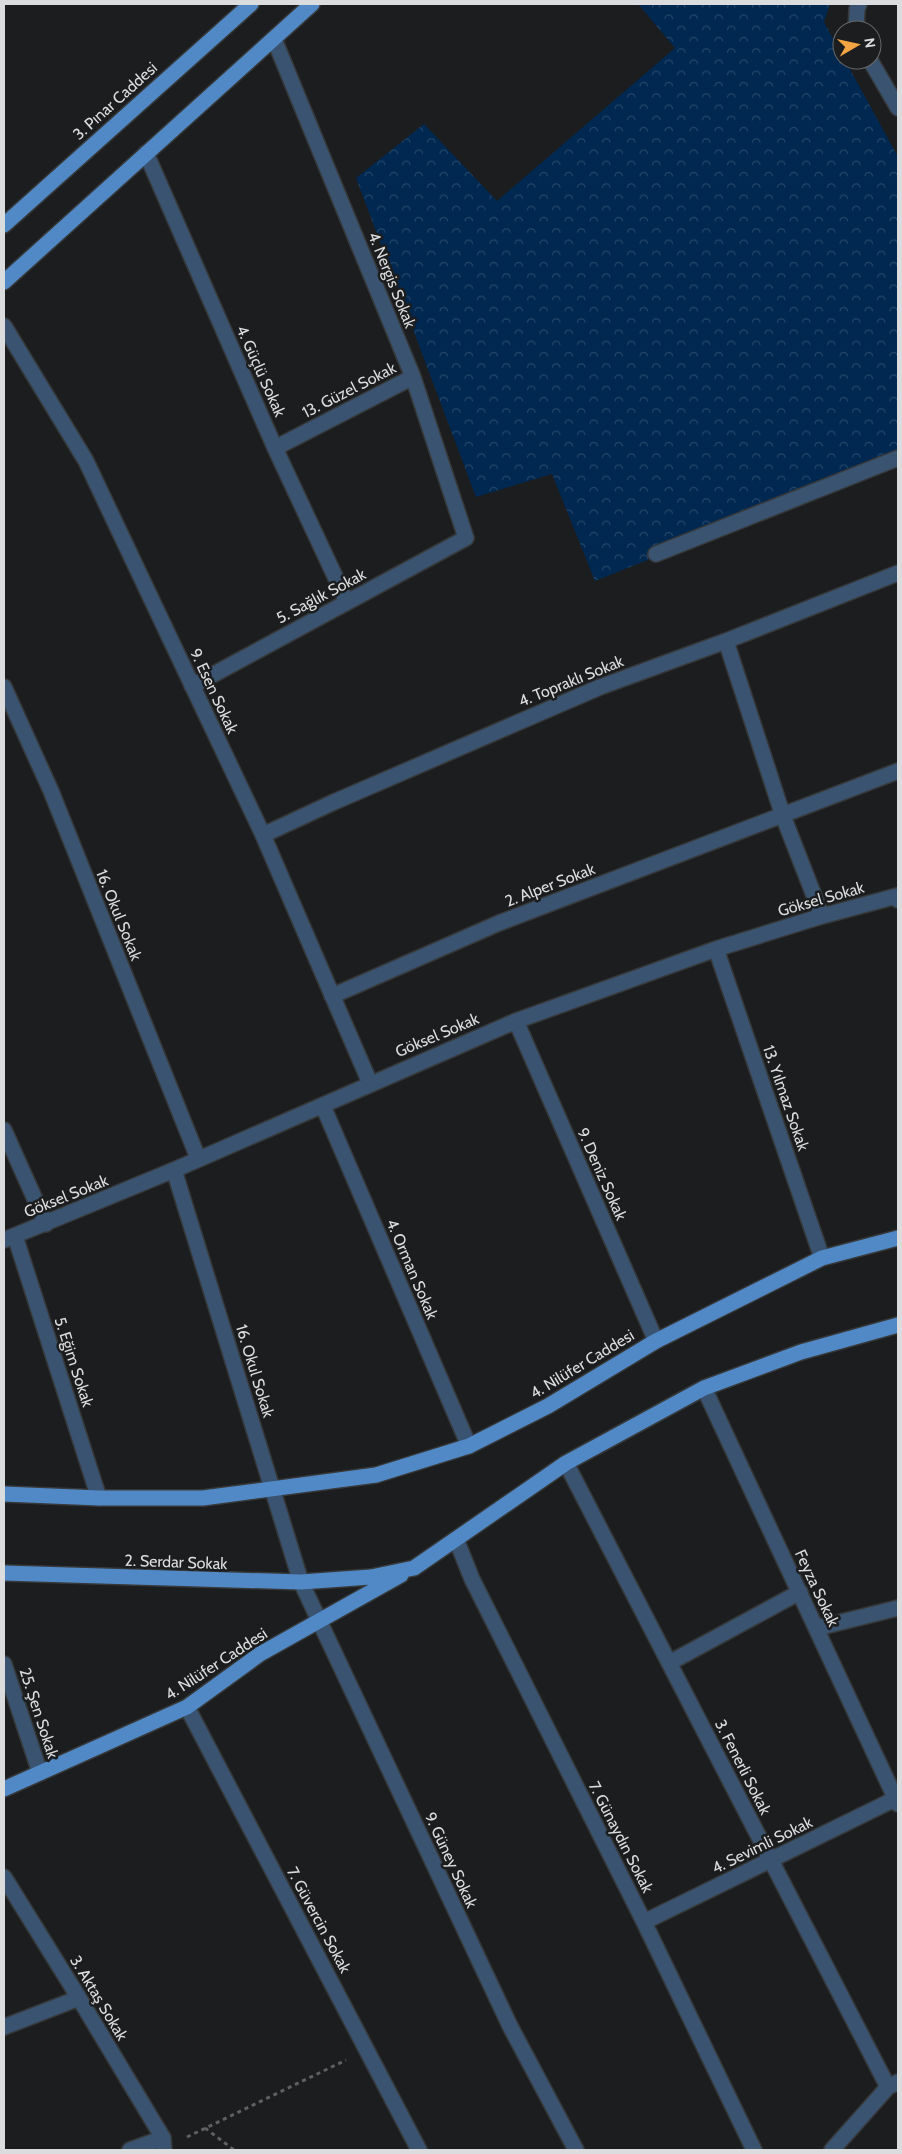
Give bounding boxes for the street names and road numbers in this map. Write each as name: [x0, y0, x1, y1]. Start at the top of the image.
street label: 3. Pınar Caddesi: [69, 58, 161, 144]
street label: 4. Nergis Sokak: [364, 229, 420, 332]
street label: 4. Güçlü Sokak: [232, 322, 290, 420]
street label: 13. Güzel Sokak: [299, 358, 400, 422]
street label: 5. Sağlık Sokak: [273, 564, 370, 628]
street label: 9. Esen Sokak: [186, 645, 242, 737]
street label: 4. Topraklı Sokak: [516, 651, 627, 711]
street label: 2. Alper Sokak: [502, 859, 598, 911]
street label: 16. Okul Sokak: [92, 867, 146, 964]
street label: Göksel Sokak: [776, 877, 867, 920]
street label: Göksel Sokak: [392, 1009, 482, 1061]
street label: 13. Yılmaz Sokak: [759, 1043, 813, 1154]
street label: 9. Deniz Sokak: [573, 1125, 631, 1224]
street label: Göksel Sokak: [21, 1170, 112, 1221]
street label: 4. Orman Sokak: [382, 1216, 442, 1323]
street label: 5. Eğim Sokak: [51, 1315, 98, 1410]
street label: 16. Okul Sokak: [232, 1322, 278, 1421]
street label: 4. Nilüfer Caddesi: [526, 1325, 638, 1403]
street label: Feyza Sokak: [791, 1546, 843, 1630]
street label: 2. Serdar Sokak: [124, 1551, 229, 1573]
street label: 4. Nilüfer Caddesi: [161, 1624, 271, 1704]
street label: 25. Şen Sokak: [15, 1665, 63, 1761]
street label: 3. Fenerli Sokak: [711, 1716, 776, 1819]
street label: 7. Günaydın Sokak: [585, 1778, 658, 1897]
street label: 9. Güney Sokak: [421, 1809, 482, 1912]
street label: 4. Sevimli Sokak: [709, 1812, 816, 1878]
street label: 7. Güvercin Sokak: [283, 1864, 355, 1977]
street label: 3. Aktaş Sokak: [66, 1952, 132, 2045]

